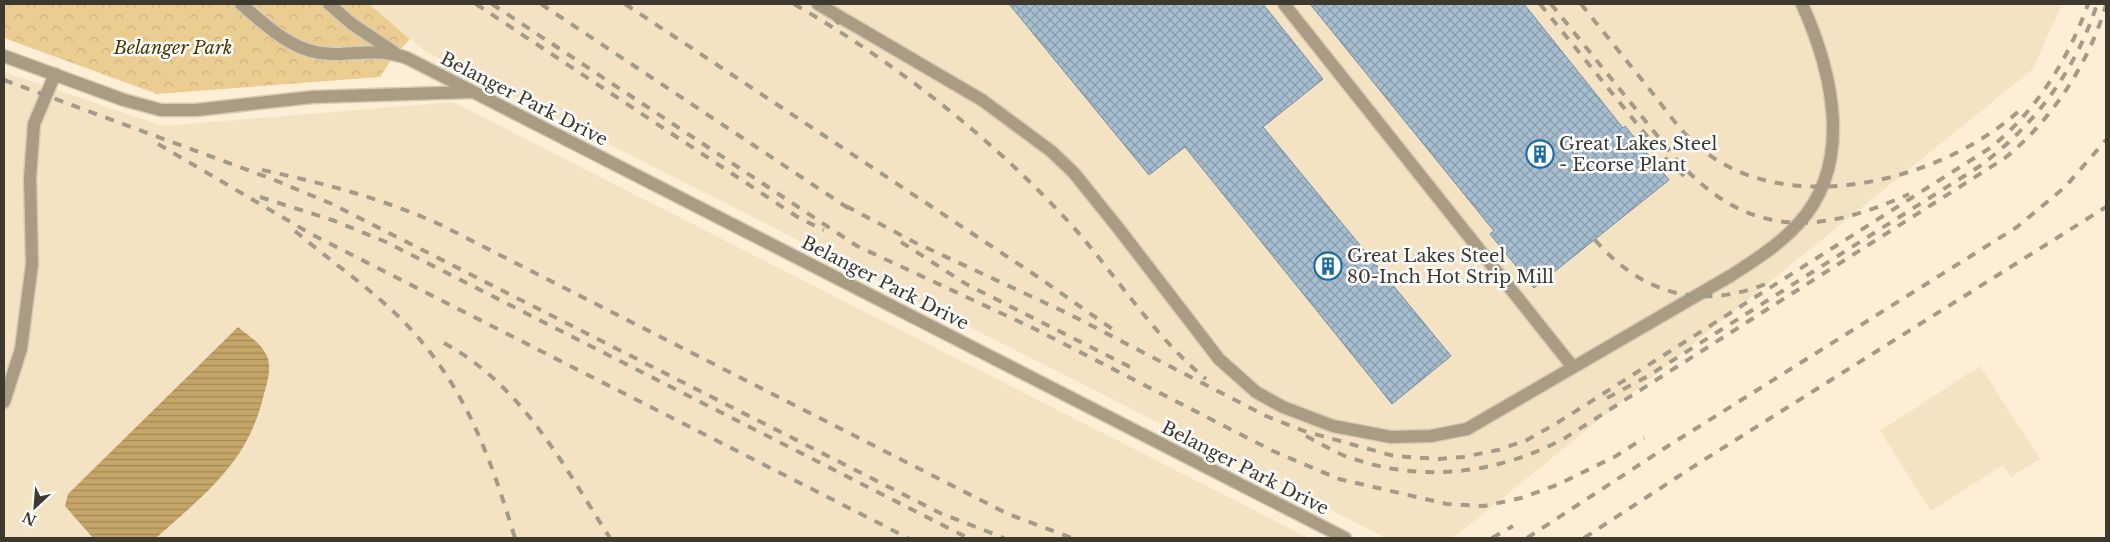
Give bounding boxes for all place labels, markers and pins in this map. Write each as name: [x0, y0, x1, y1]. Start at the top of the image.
place label: Great Lakes Steel - Ecorse Plant: [1559, 133, 1717, 176]
building icon: Great Lakes Steel - Ecorse Plant: [1525, 139, 1555, 169]
place label: Great Lakes Steel 80-Inch Hot Strip Mill: [1347, 245, 1554, 288]
building icon: Great Lakes Steel 80-Inch Hot Strip Mill: [1313, 251, 1343, 281]

